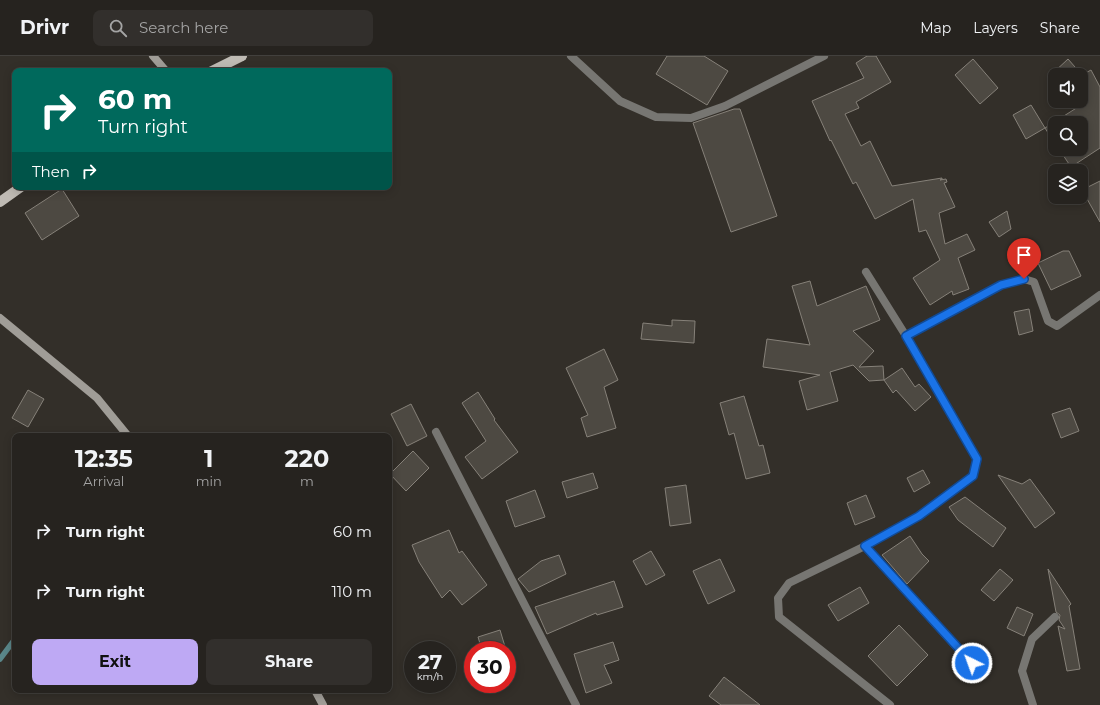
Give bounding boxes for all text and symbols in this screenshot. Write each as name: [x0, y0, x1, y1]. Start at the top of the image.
search box: [93, 10, 373, 46]
text: Drivr: [20, 16, 69, 39]
icon: search: [107, 17, 129, 39]
text: Search here: [139, 18, 228, 37]
text: Map: [920, 19, 951, 37]
text: Layers: [973, 19, 1018, 37]
text: Share: [1040, 19, 1080, 37]
map controls: [1048, 68, 1088, 204]
button: sound: [1048, 68, 1088, 108]
text: 60 m: [98, 82, 172, 116]
icon: right: [32, 84, 84, 136]
text: Turn right: [98, 116, 188, 138]
button: search: [1048, 116, 1088, 156]
icon: right: [78, 160, 100, 182]
text: Then: [32, 162, 70, 181]
button: layers: [1048, 164, 1088, 204]
pin: [1007, 238, 1041, 279]
icon: arrive: [1013, 244, 1035, 266]
text: 12:35: [75, 444, 133, 473]
text: 1: [204, 444, 213, 473]
text: 220: [285, 444, 329, 473]
text: Arrival: [83, 473, 124, 489]
text: min: [196, 473, 222, 489]
text: m: [300, 473, 314, 489]
icon: right: [32, 520, 54, 542]
text: Turn right: [66, 522, 145, 541]
text: 60 m: [333, 522, 372, 541]
icon: right: [32, 580, 54, 602]
text: Turn right: [66, 582, 145, 601]
text: 110 m: [331, 582, 372, 601]
button: Exit: [32, 639, 198, 685]
button: Share: [206, 639, 372, 685]
speed limit sign: 30: [464, 641, 516, 693]
position arrow: [951, 642, 993, 684]
text: 27: [418, 650, 442, 674]
text: km/h: [417, 670, 443, 683]

